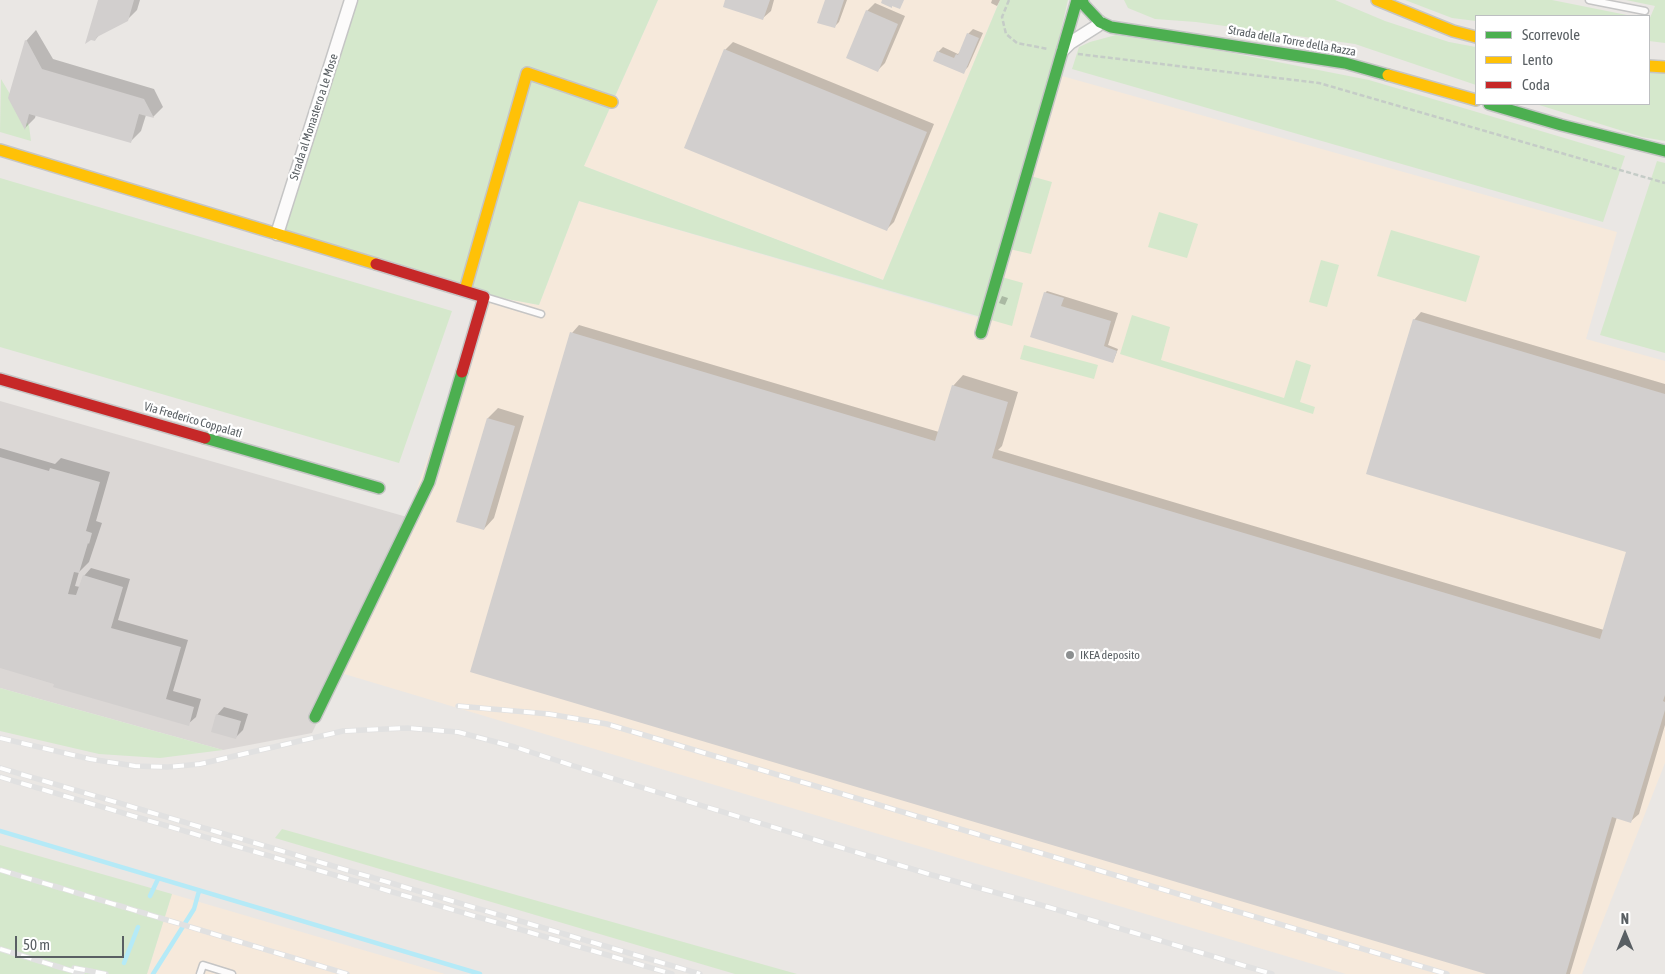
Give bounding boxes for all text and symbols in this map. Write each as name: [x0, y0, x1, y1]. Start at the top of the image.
legend: [1475, 15, 1650, 105]
street label: Strada della Torre della Razza: [1227, 23, 1357, 59]
text: Scorrevole: [1522, 26, 1580, 43]
text: Lento: [1522, 51, 1553, 68]
street label: Strada al Monastero a Le Mose: [287, 52, 341, 182]
text: Coda: [1522, 76, 1550, 93]
street label: Via Frederico Coppalati: [142, 399, 244, 441]
place label: IKEA deposito: [1080, 648, 1140, 662]
marker: IKEA deposito: [1064, 649, 1076, 661]
north arrow: [1600, 909, 1650, 959]
text: N: [1621, 911, 1629, 927]
scale bar: [18, 926, 126, 958]
text: 50 m: [23, 936, 50, 953]

